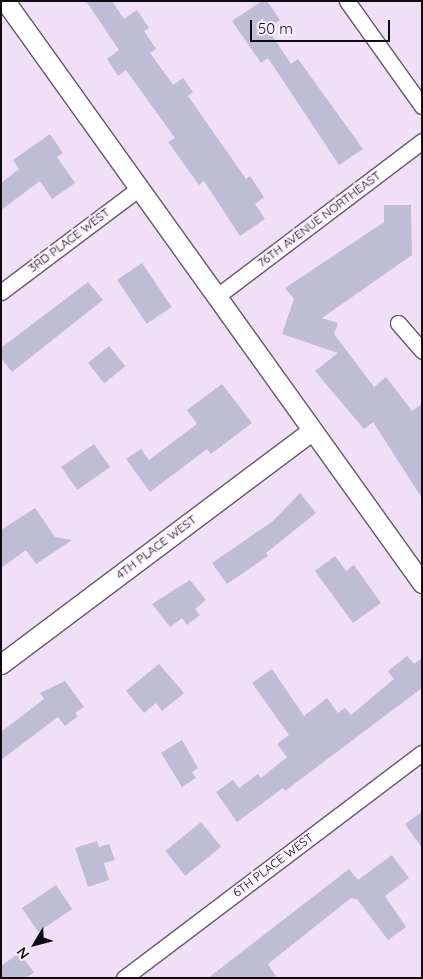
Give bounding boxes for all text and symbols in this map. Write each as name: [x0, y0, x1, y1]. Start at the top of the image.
scale bar: [253, 10, 393, 42]
text: 50 m: [258, 19, 293, 38]
street label: 76TH AVENUE NORTHEAST: [255, 168, 383, 270]
street label: 3RD PLACE WEST: [26, 205, 112, 275]
street label: 4TH PLACE WEST: [113, 512, 199, 582]
street label: 6TH PLACE WEST: [230, 830, 316, 900]
north arrow: [10, 919, 60, 969]
text: N: [13, 944, 33, 963]

